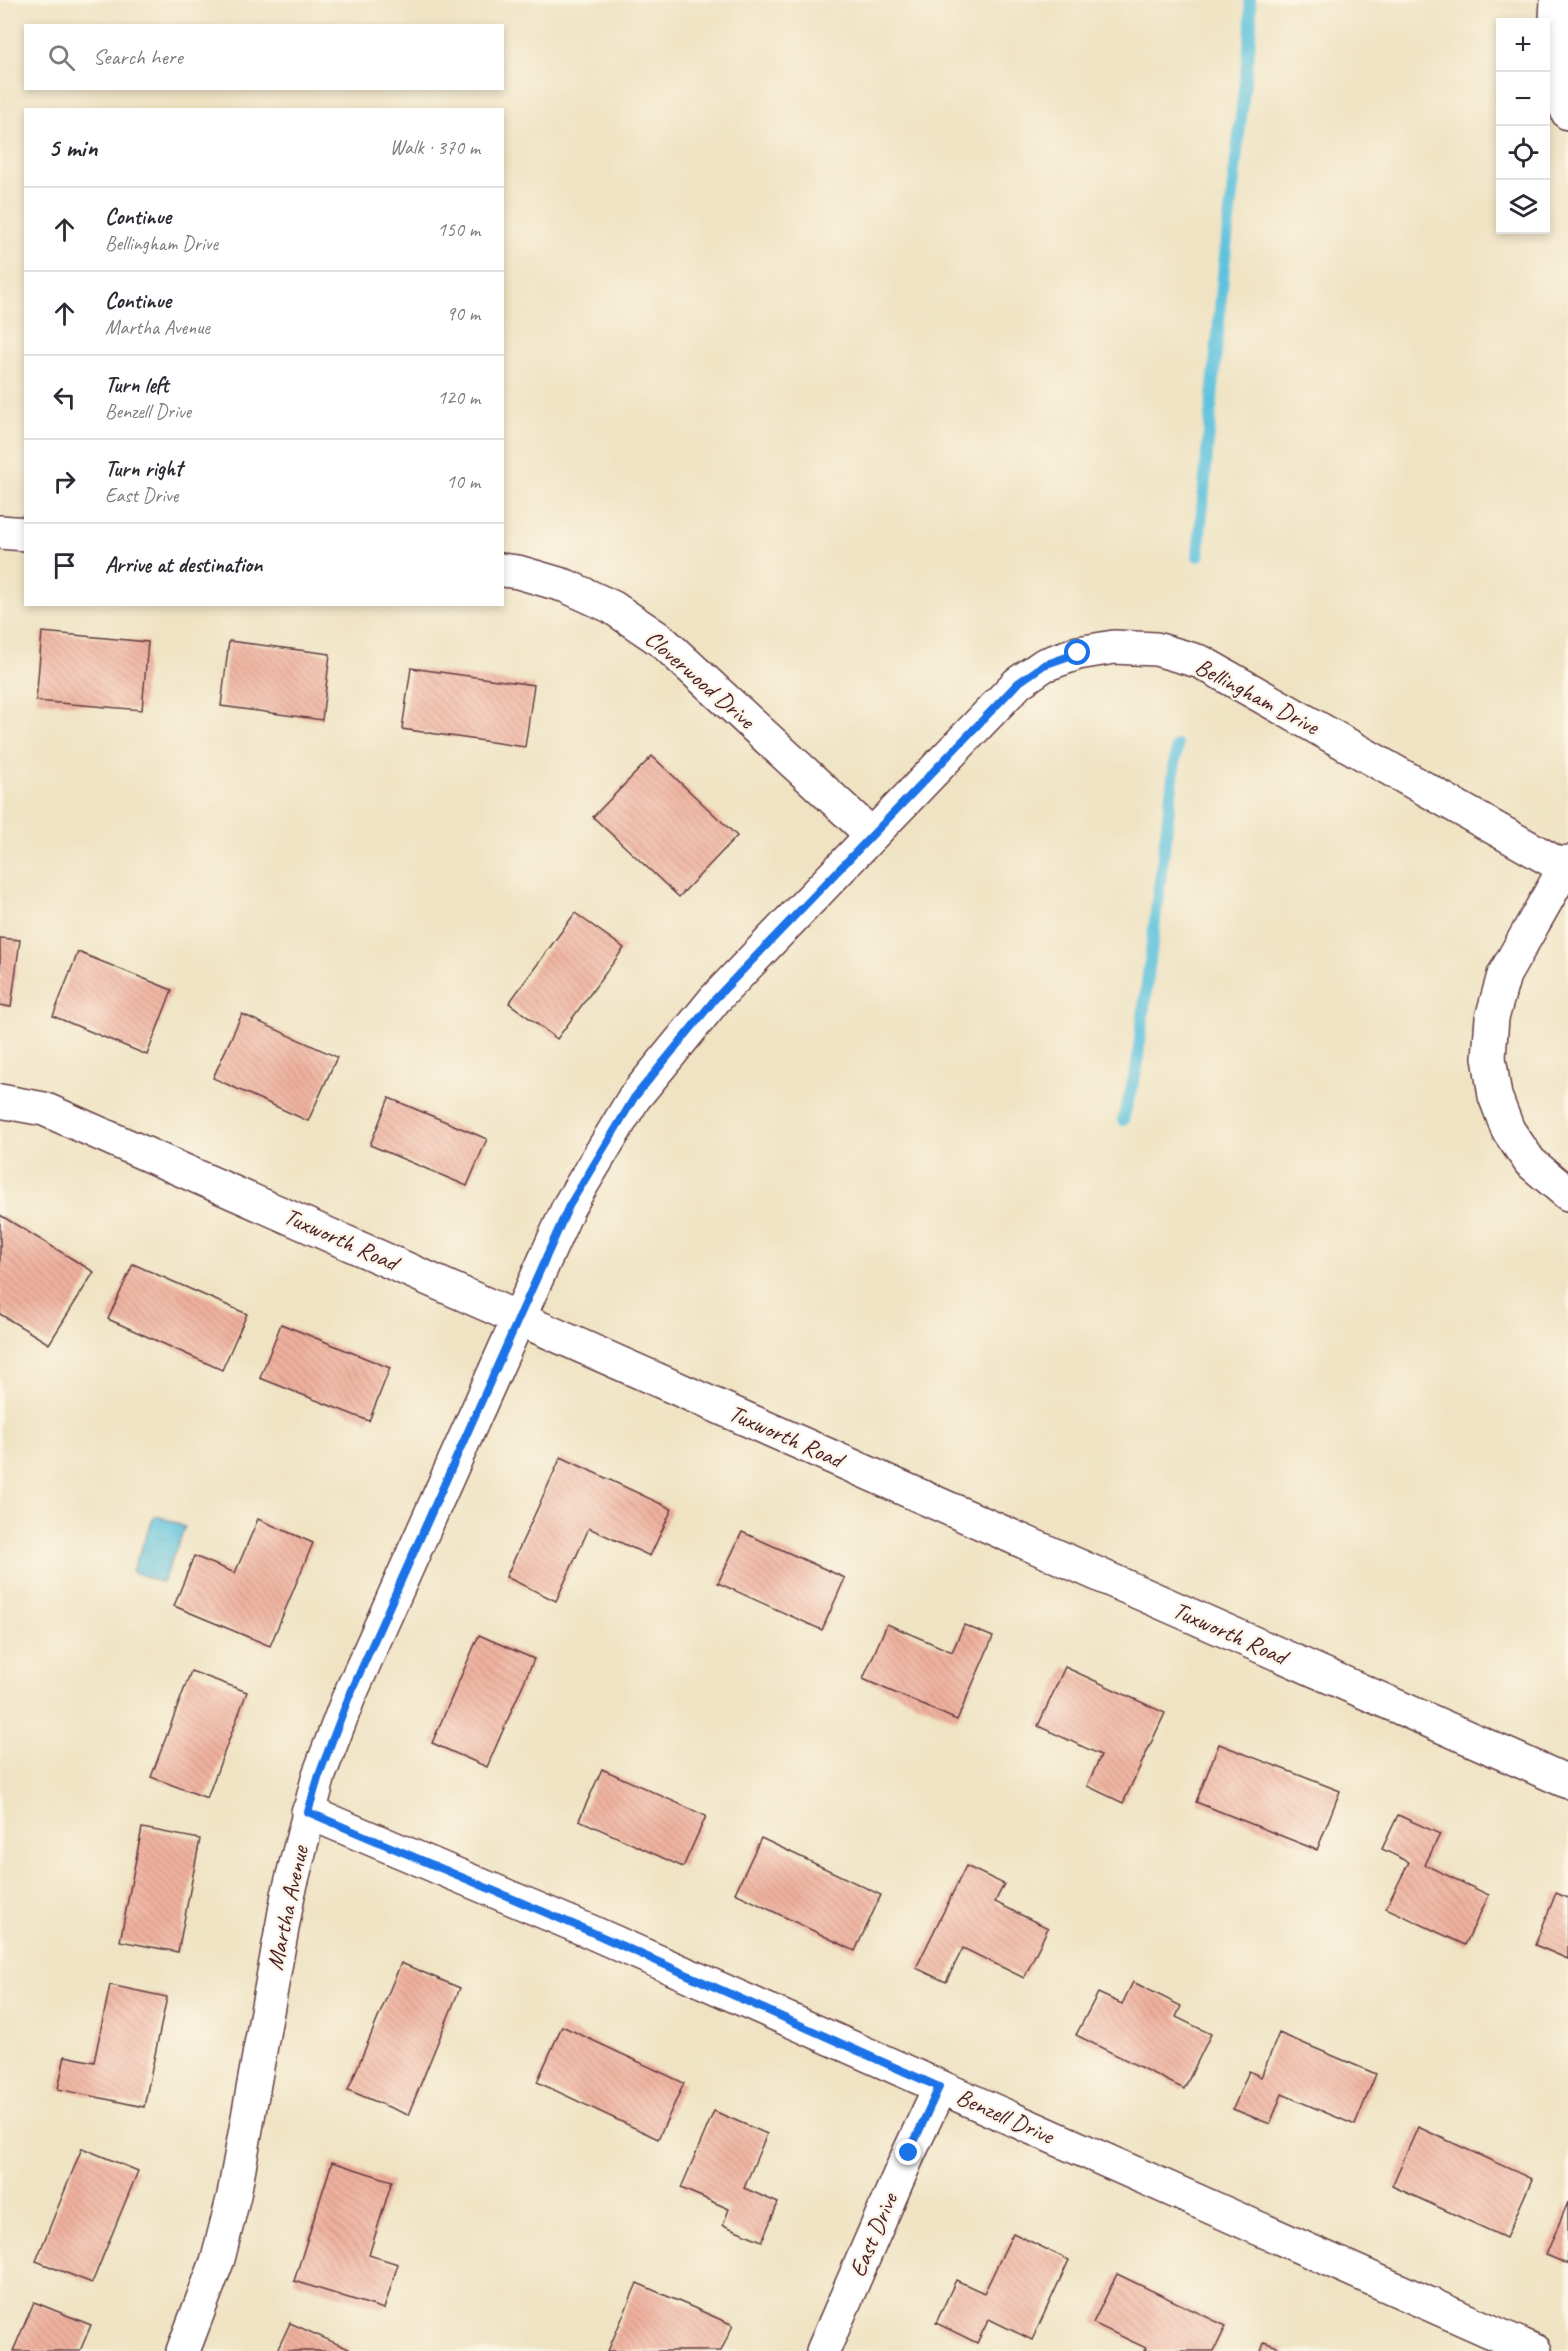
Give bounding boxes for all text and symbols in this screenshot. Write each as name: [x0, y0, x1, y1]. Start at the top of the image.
map controls: [1496, 18, 1550, 234]
button: +: [1496, 18, 1550, 72]
search box: [24, 24, 504, 90]
icon: search: [45, 41, 78, 74]
text: Search here: [93, 43, 183, 71]
button: −: [1496, 72, 1550, 126]
button: locate: [1496, 126, 1550, 180]
text: 5 min: [48, 131, 97, 164]
text: Walk · 370 m: [390, 135, 480, 160]
button: layers: [1496, 180, 1550, 234]
text: Continue: [105, 203, 171, 231]
icon: ahead: [48, 213, 81, 246]
text: 150 m: [437, 217, 480, 242]
text: Bellingham Drive: [105, 231, 218, 256]
text: Continue: [105, 287, 171, 315]
icon: ahead: [48, 297, 81, 330]
text: 90 m: [446, 301, 480, 326]
text: Martha Avenue: [105, 315, 210, 340]
text: Turn left: [105, 371, 169, 399]
icon: left: [48, 381, 81, 414]
text: 120 m: [437, 385, 480, 410]
text: Benzell Drive: [105, 399, 191, 424]
text: Turn right: [105, 455, 182, 483]
icon: right: [48, 465, 81, 498]
text: 10 m: [446, 469, 480, 494]
text: East Drive: [105, 483, 178, 508]
icon: arrive: [48, 549, 81, 582]
text: Arrive at destination: [105, 551, 262, 579]
street label: Cloverwood Drive: [639, 623, 763, 736]
route start: [1064, 639, 1090, 665]
street label: Bellingham Drive: [1190, 651, 1326, 742]
street label: Tuxworth Road: [279, 1201, 406, 1279]
street label: Tuxworth Road: [724, 1398, 851, 1476]
street label: Tuxworth Road: [1168, 1595, 1295, 1673]
street label: Martha Avenue: [259, 1841, 315, 1973]
street label: Benzell Drive: [952, 2081, 1060, 2152]
route end: [895, 2139, 921, 2165]
street label: East Drive: [842, 2187, 905, 2281]

